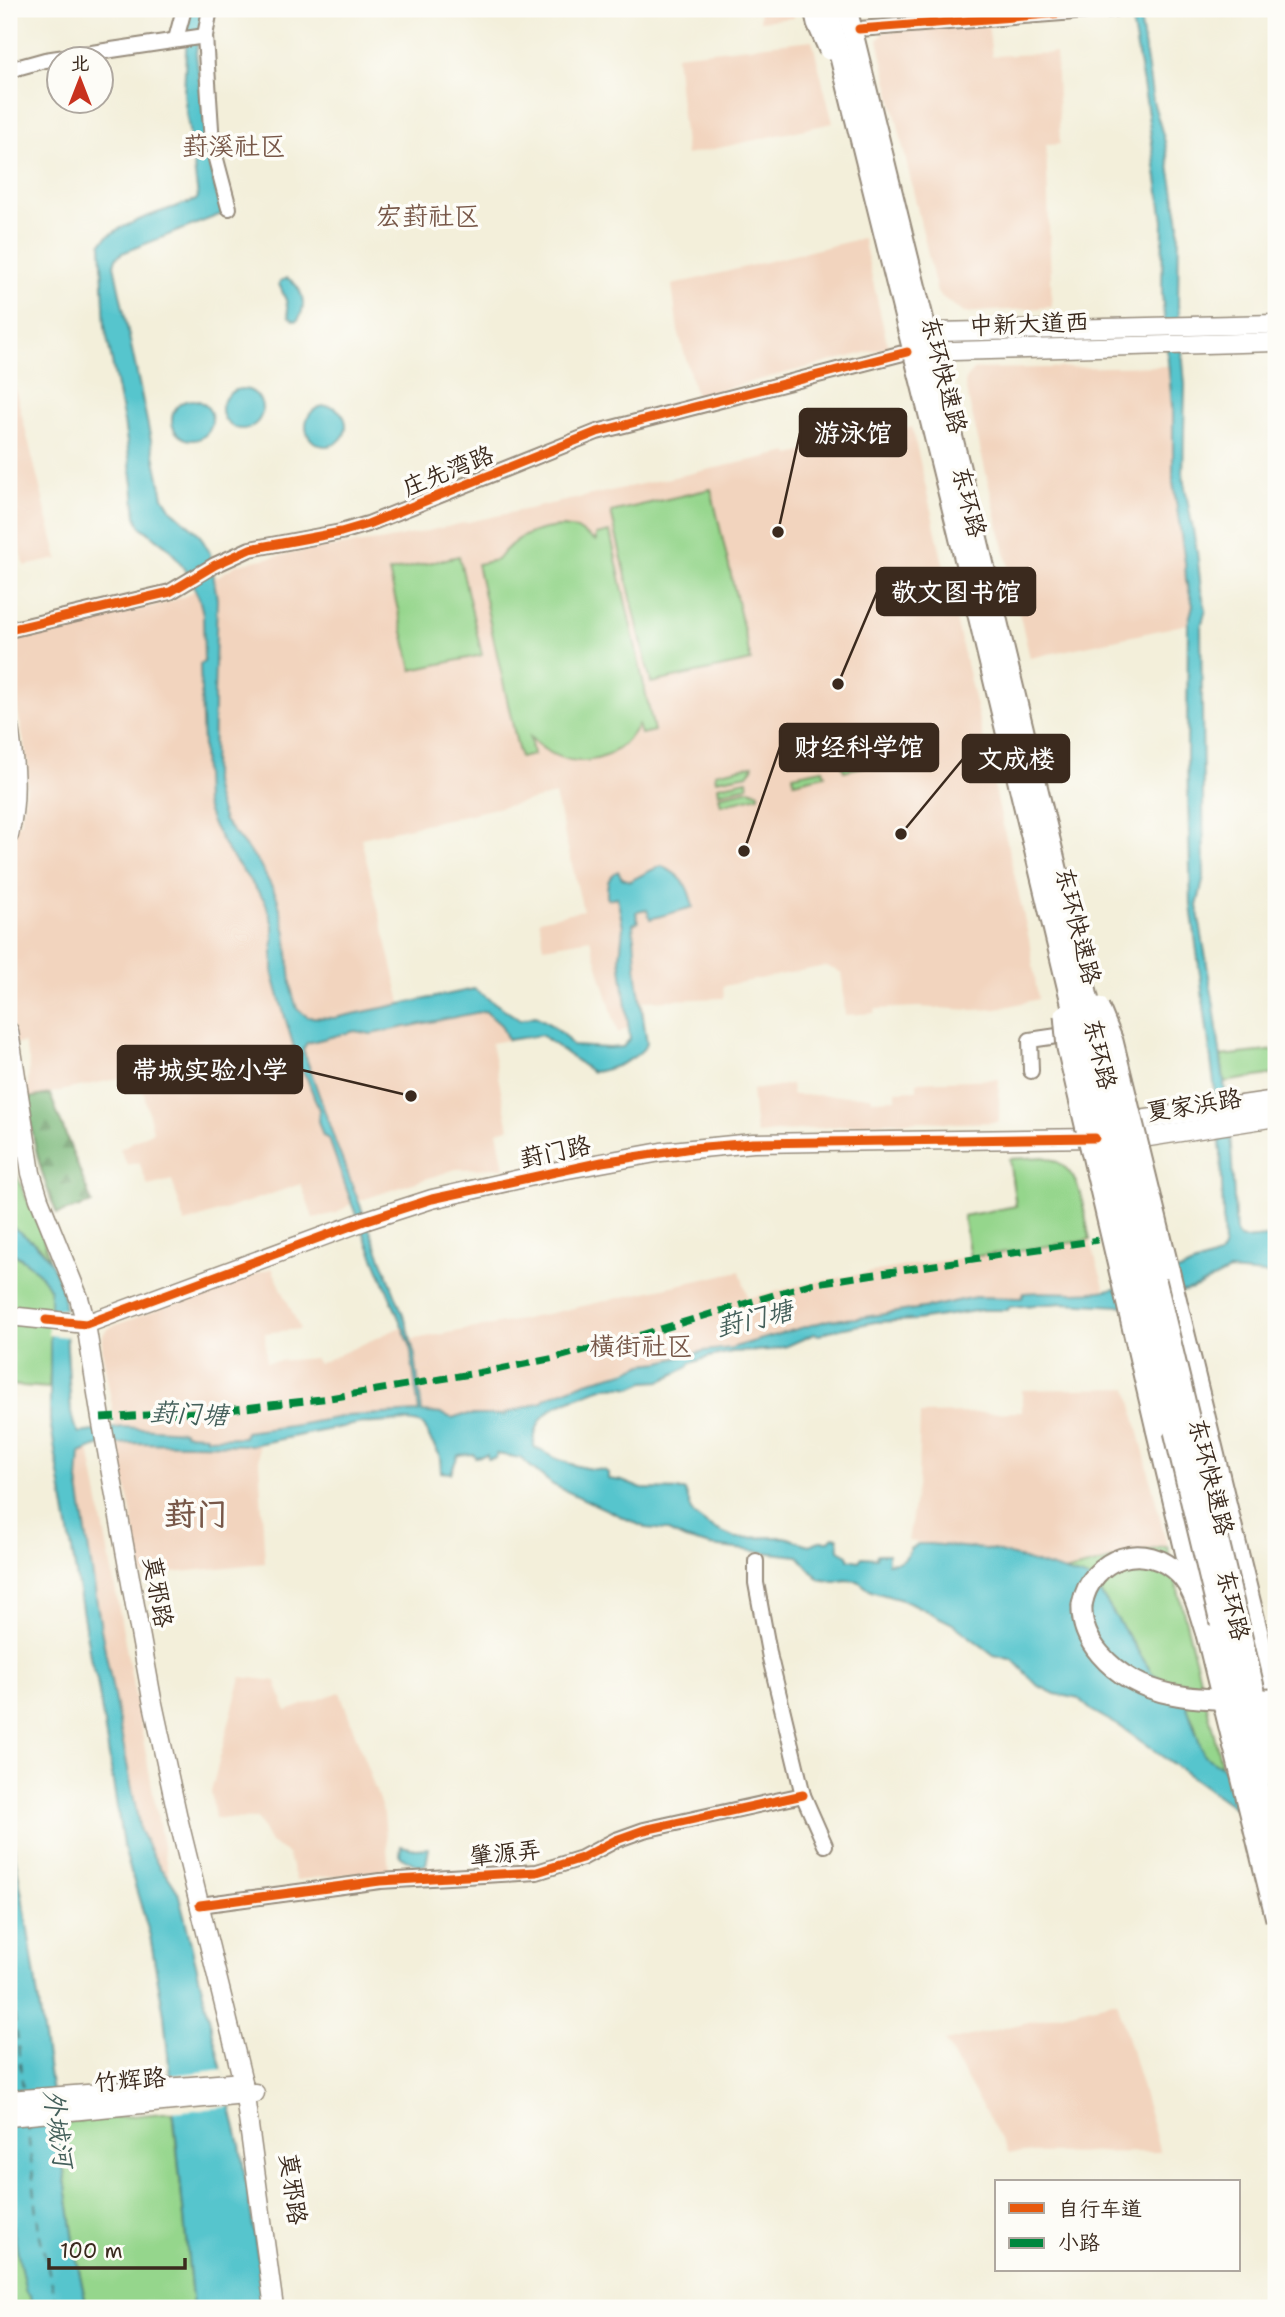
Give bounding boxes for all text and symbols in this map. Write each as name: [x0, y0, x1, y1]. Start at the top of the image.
north arrow: [46, 46, 116, 116]
text: 北: [70, 51, 90, 76]
district label: 葑溪社区: [182, 128, 286, 163]
district label: 宏葑社区: [376, 198, 480, 233]
street label: 中新大道西: [968, 306, 1090, 342]
street label: 东环快速路: [914, 313, 974, 437]
callout: 游泳馆: [800, 409, 906, 456]
text: 游泳馆: [814, 415, 892, 450]
street label: 庄先湾路: [398, 438, 498, 504]
street label: 东环路: [945, 463, 993, 541]
callout: 敬文图书馆: [877, 568, 1035, 615]
text: 敬文图书馆: [891, 574, 1021, 609]
callout: 财经科学馆: [780, 724, 938, 771]
text: 财经科学馆: [794, 729, 924, 764]
callout: 文成楼: [963, 735, 1069, 782]
text: 文成楼: [977, 741, 1055, 776]
street label: 东环快速路: [1048, 864, 1108, 988]
street label: 东环路: [1076, 1015, 1124, 1093]
callout: 带城实验小学: [118, 1046, 302, 1093]
text: 带城实验小学: [132, 1052, 288, 1087]
street label: 夏家浜路: [1144, 1082, 1244, 1128]
street label: 葑门路: [516, 1129, 594, 1175]
water label: 葑门塘: [712, 1292, 799, 1344]
district label: 横街社区: [589, 1328, 693, 1363]
water label: 葑门塘: [149, 1393, 232, 1433]
street label: 东环快速路: [1181, 1415, 1241, 1539]
district label: 葑门: [164, 1492, 228, 1535]
street label: 莫邪路: [136, 1554, 180, 1630]
street label: 东环路: [1209, 1566, 1257, 1644]
street label: 肇源弄: [468, 1833, 542, 1873]
street label: 竹辉路: [93, 2061, 167, 2099]
water label: 外城河: [36, 2087, 82, 2173]
street label: 莫邪路: [272, 2151, 314, 2227]
legend: [995, 2180, 1240, 2272]
text: 自行车道: [1058, 2195, 1142, 2223]
scale bar: [49, 2226, 186, 2270]
text: 小路: [1058, 2229, 1100, 2257]
text: 100 m: [60, 2237, 123, 2265]

